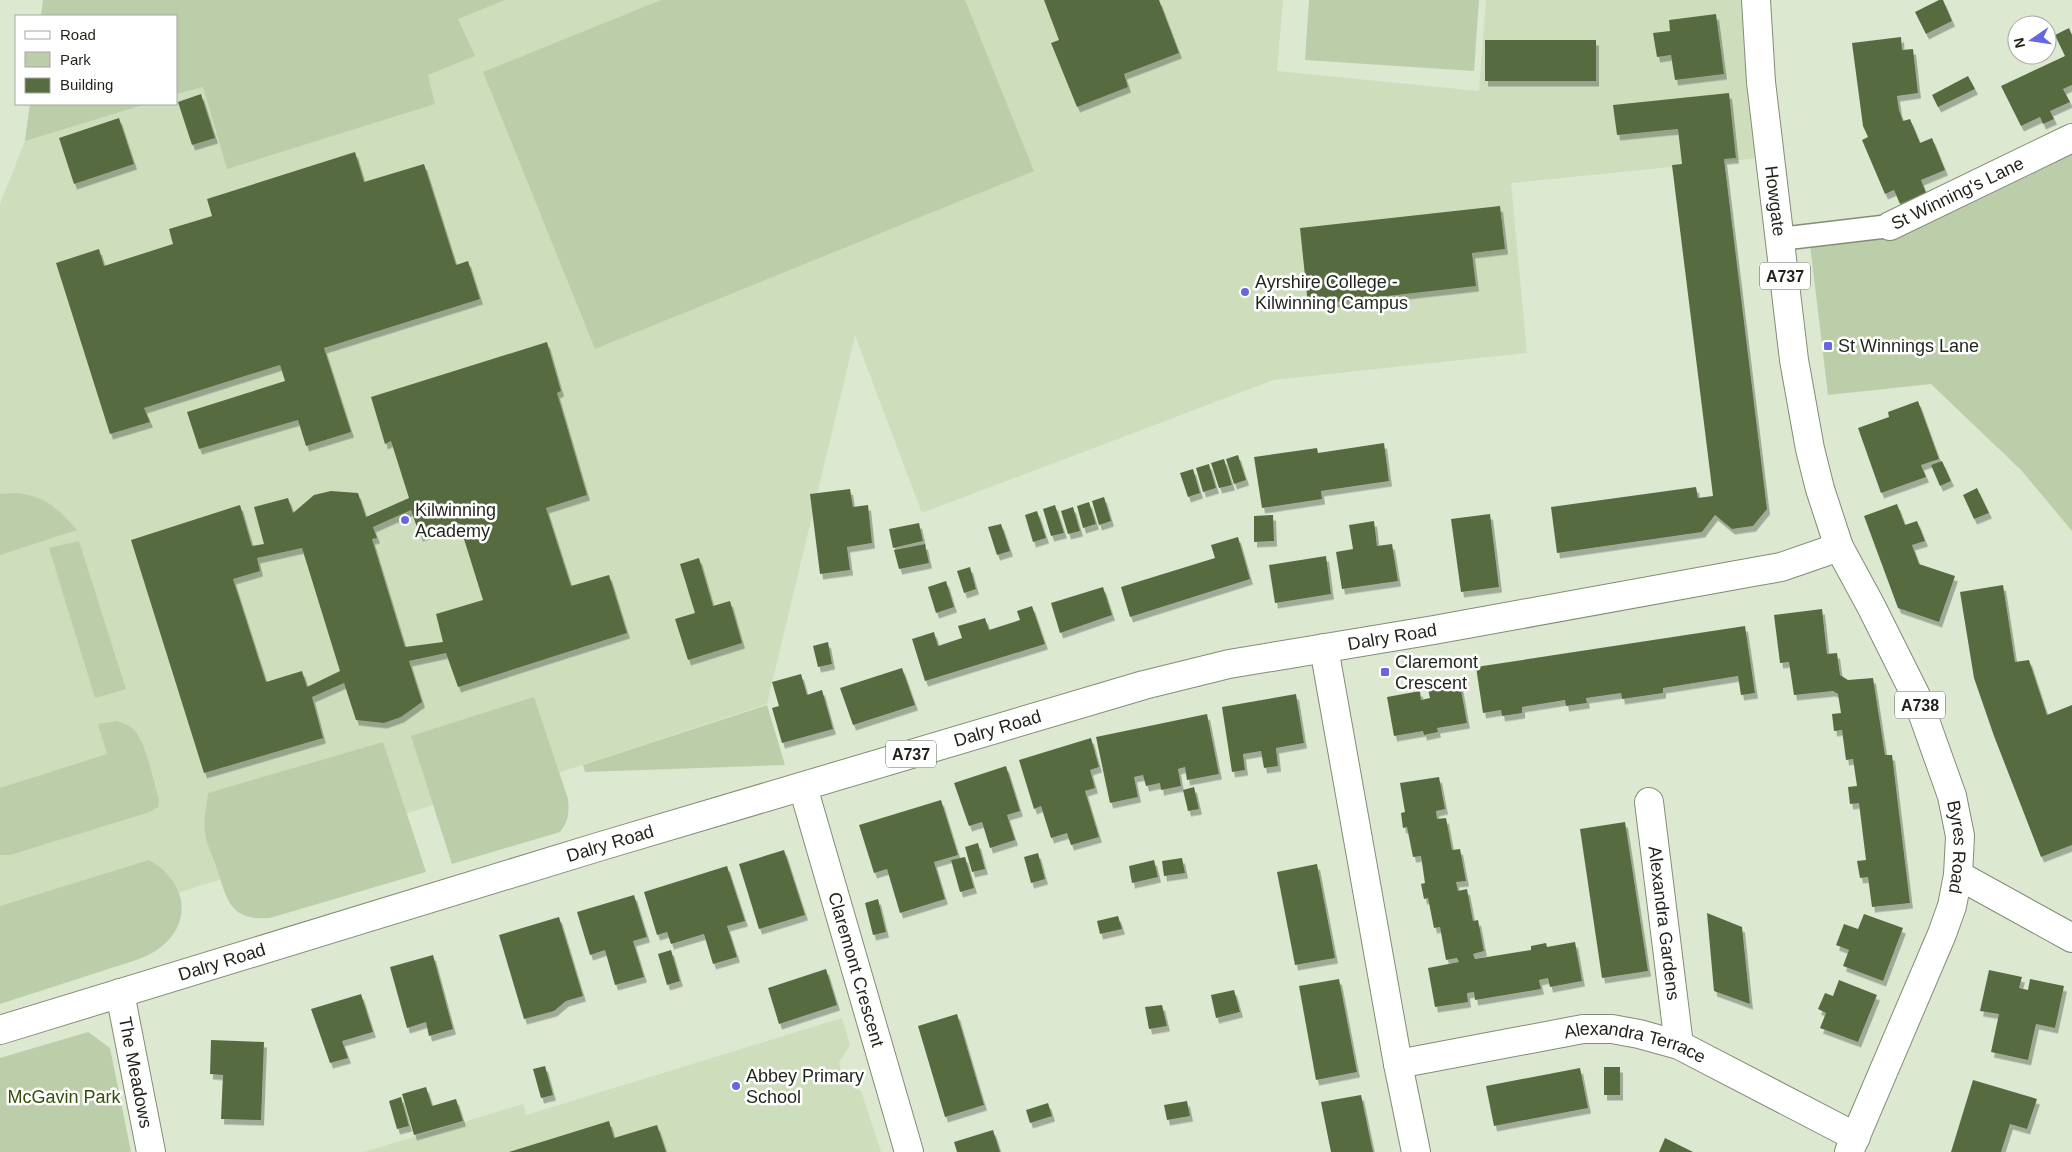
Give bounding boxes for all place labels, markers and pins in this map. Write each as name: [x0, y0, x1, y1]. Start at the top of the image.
place label: Ayrshire College - Kilwinning Campus: [1255, 272, 1408, 313]
marker: Ayrshire College - Kilwinning Campus: [1239, 286, 1251, 298]
place label: St Winnings Lane: [1838, 336, 1979, 356]
marker: St Winnings Lane: [1822, 340, 1834, 352]
place label: Kilwinning Academy: [415, 500, 496, 541]
marker: Kilwinning Academy: [399, 514, 411, 526]
place label: Claremont Crescent: [1395, 652, 1478, 693]
marker: Claremont Crescent: [1379, 666, 1391, 678]
place label: Abbey Primary School: [746, 1066, 864, 1107]
marker: Abbey Primary School: [730, 1080, 742, 1092]

